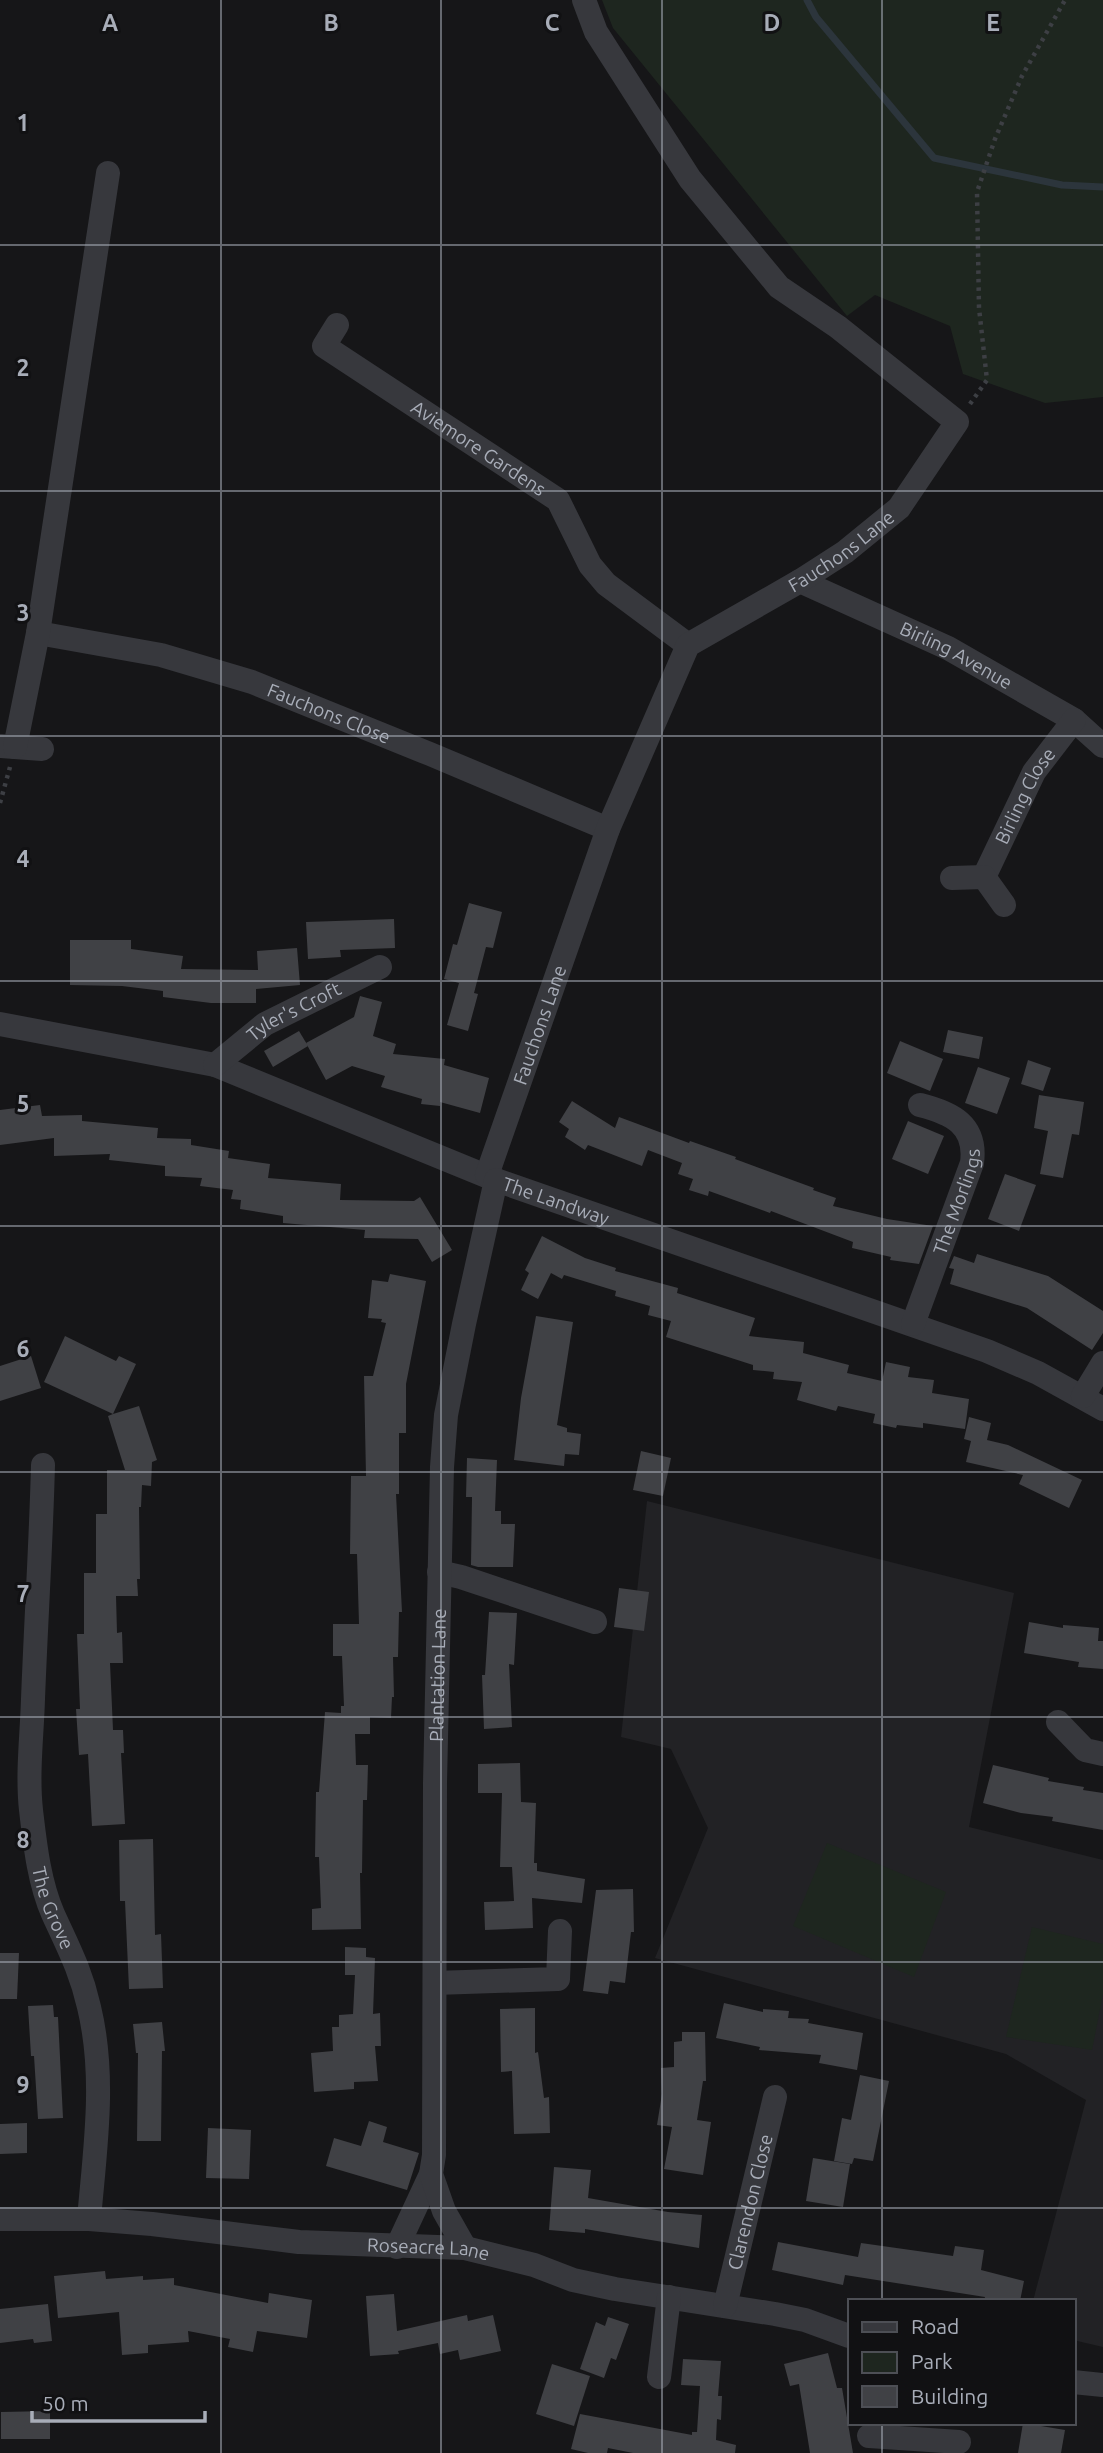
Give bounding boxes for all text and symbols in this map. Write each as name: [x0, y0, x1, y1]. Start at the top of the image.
text: A: [102, 10, 118, 35]
text: B: [323, 10, 339, 35]
text: C: [545, 10, 560, 35]
text: D: [764, 10, 780, 35]
text: E: [986, 10, 1000, 35]
text: 1: [17, 110, 29, 135]
text: 2: [17, 355, 29, 380]
street label: Aviemore Gardens: [407, 396, 550, 500]
street label: Fauchons Lane: [784, 506, 898, 596]
text: 3: [17, 600, 29, 625]
street label: Birling Avenue: [897, 617, 1016, 693]
street label: Fauchons Close: [264, 678, 394, 748]
street label: Birling Close: [990, 743, 1060, 848]
text: 4: [17, 846, 30, 871]
street label: Fauchons Lane: [508, 962, 571, 1088]
street label: Tyler's Croft: [242, 977, 345, 1046]
text: 5: [17, 1091, 29, 1116]
street label: The Morlings: [928, 1149, 984, 1258]
street label: The Landway: [500, 1172, 612, 1230]
text: 6: [17, 1336, 30, 1361]
text: 7: [17, 1581, 29, 1606]
street label: Plantation Lane: [425, 1608, 450, 1742]
text: 8: [17, 1827, 29, 1852]
street label: The Grove: [28, 1864, 79, 1953]
text: 9: [17, 2072, 29, 2097]
street label: Clarendon Close: [723, 2132, 777, 2272]
street label: Roseacre Lane: [367, 2233, 492, 2265]
legend: [848, 2299, 1075, 2425]
text: Road: [911, 2314, 959, 2338]
text: Park: [911, 2349, 953, 2373]
scale bar: [32, 2380, 205, 2424]
text: Building: [911, 2384, 988, 2408]
text: 50 m: [42, 2391, 89, 2415]

